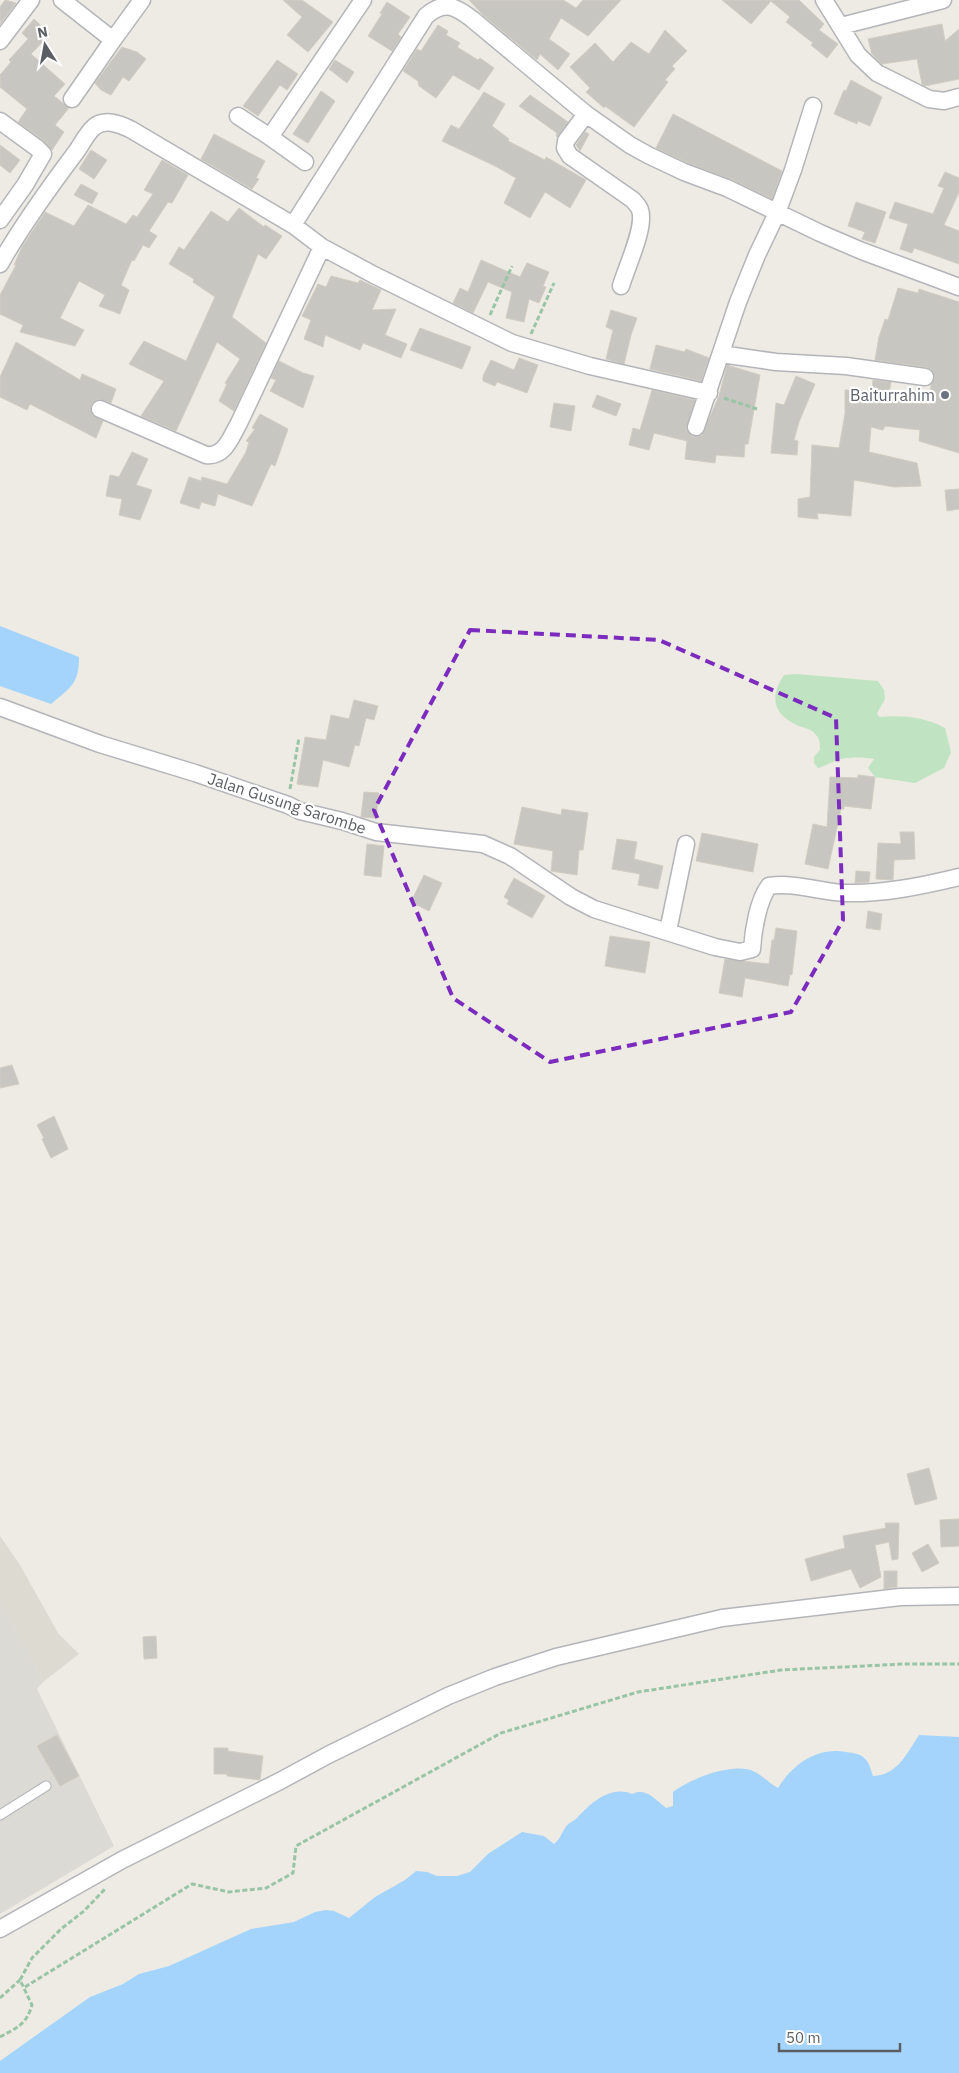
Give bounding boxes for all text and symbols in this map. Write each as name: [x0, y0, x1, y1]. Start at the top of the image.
north arrow: [20, 20, 70, 70]
text: N: [36, 22, 49, 42]
place label: Baiturrahim: [850, 385, 935, 405]
marker: Baiturrahim: [939, 389, 951, 401]
street label: Jalan Gusung Sarombe: [205, 768, 369, 838]
scale bar: [779, 2020, 900, 2052]
text: 50 m: [786, 2028, 821, 2047]

